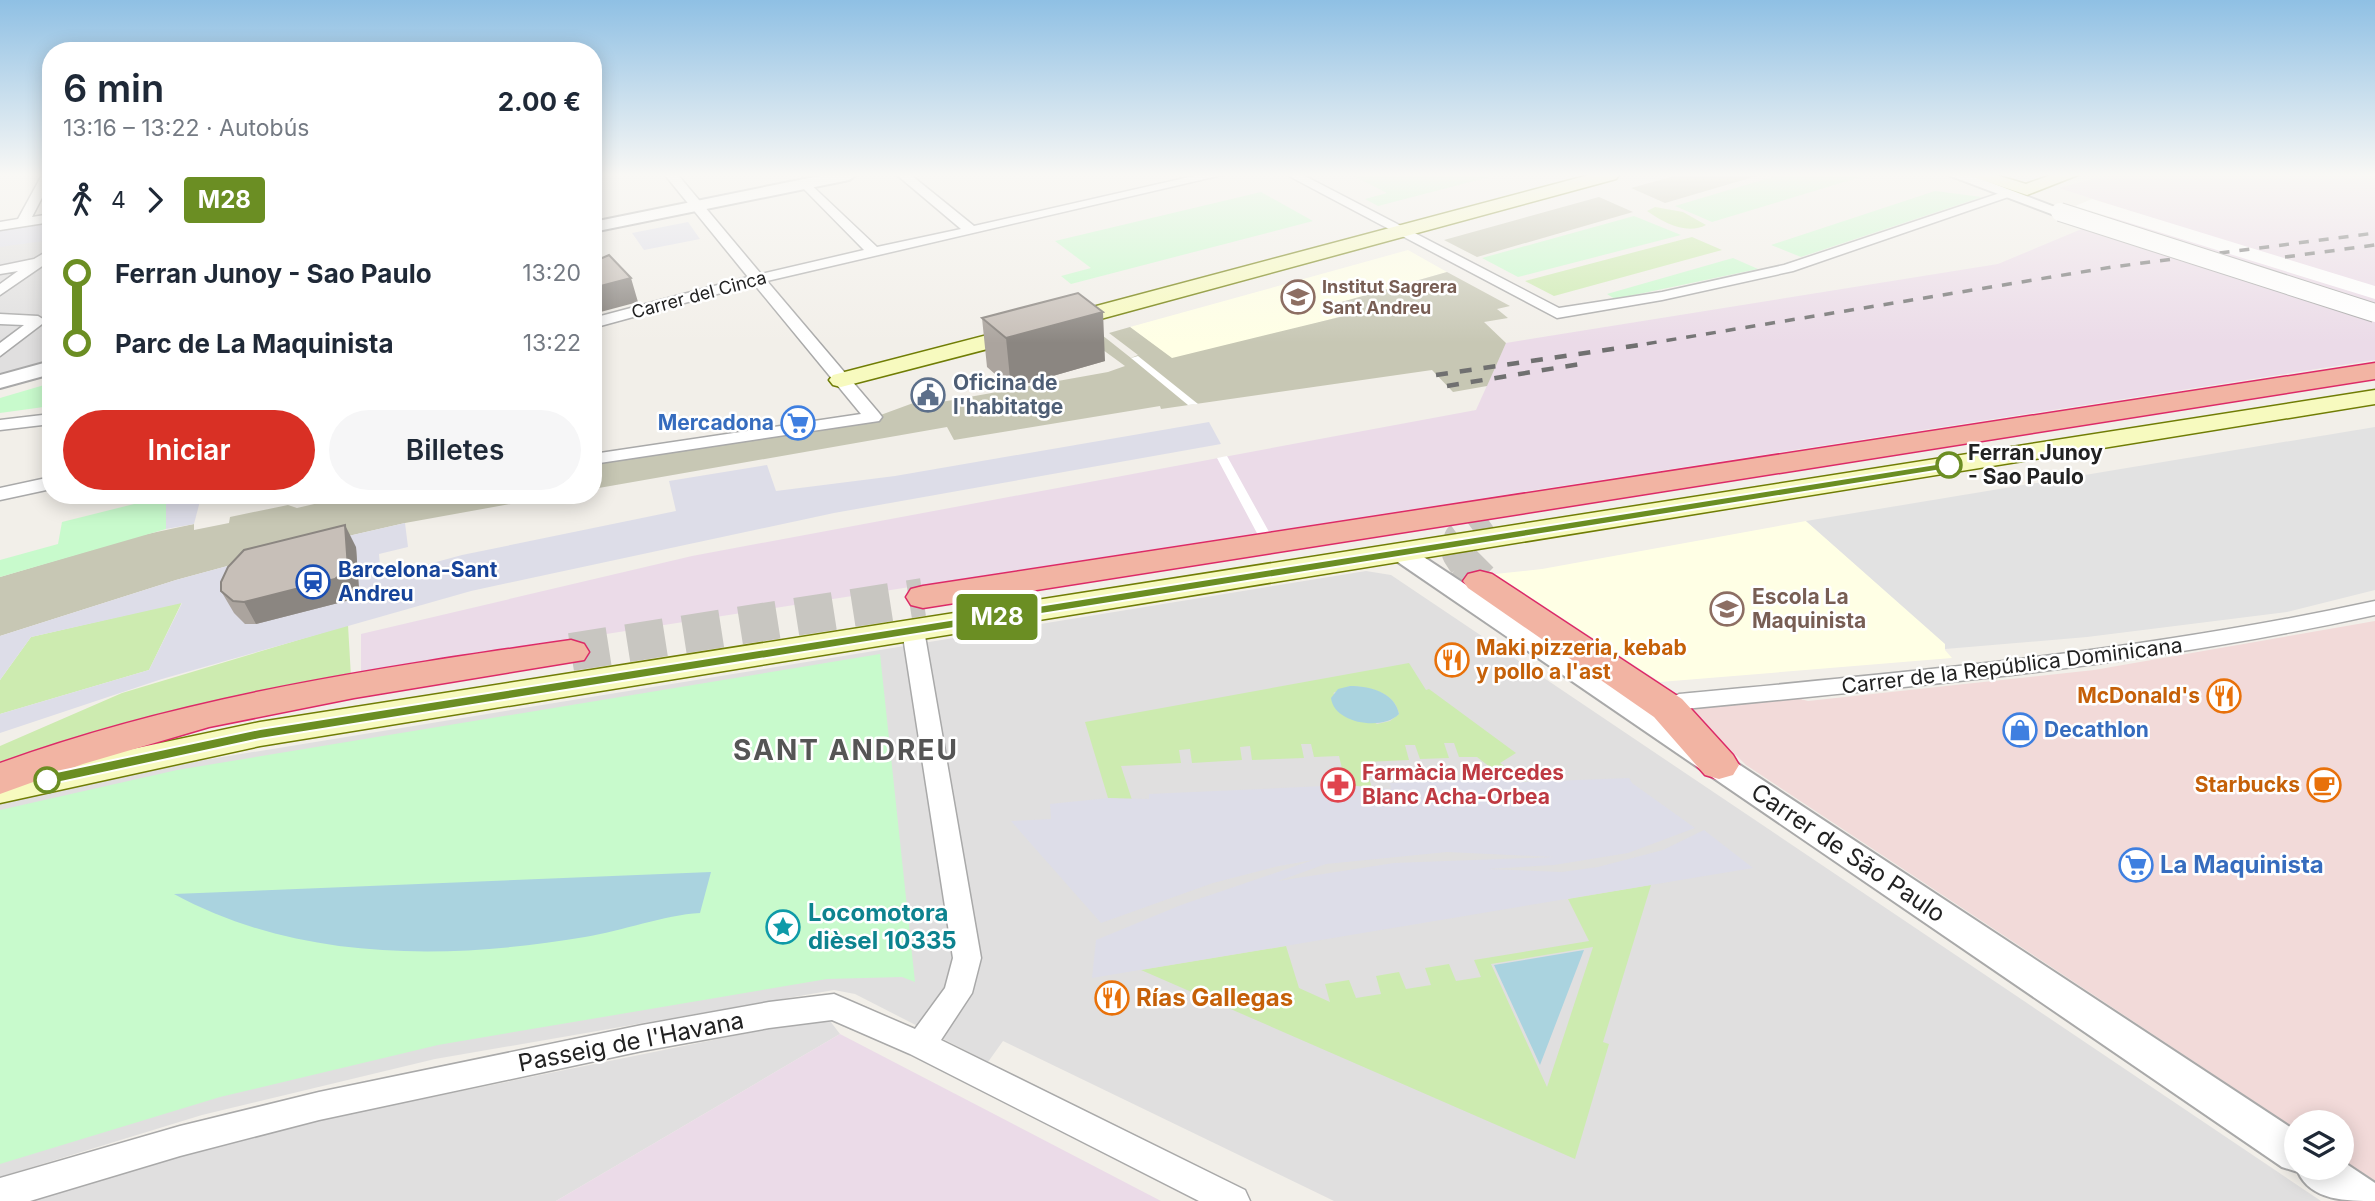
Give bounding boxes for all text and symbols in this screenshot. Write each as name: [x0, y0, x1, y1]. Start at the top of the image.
text: 6 min: [63, 65, 164, 111]
text: 2.00 €: [498, 86, 581, 117]
text: 13:16 – 13:22 · Autobús: [63, 114, 309, 142]
icon: walk: [63, 181, 101, 219]
icon: forward: [136, 181, 174, 219]
text: M28: [198, 185, 251, 214]
text: 4: [111, 186, 126, 214]
text: Ferran Junoy - Sao Paulo: [115, 258, 432, 289]
text: 13:20: [522, 259, 581, 287]
street label: Carrer del Cinca: [629, 266, 769, 323]
place label: Institut Sagrera Sant Andreu: [1322, 276, 1457, 318]
school or university icon: Institut Sagrera Sant Andreu: [1279, 278, 1317, 316]
text: Parc de La Maquinista: [115, 328, 393, 359]
text: 13:22: [523, 329, 581, 357]
place label: Oficina de l'habitatge: [953, 370, 1063, 419]
public building icon: Oficina de l'habitatge: [909, 376, 947, 414]
supermarket icon: Mercadona: [779, 404, 817, 442]
button: Iniciar: [63, 410, 315, 490]
button: Billetes: [329, 410, 581, 490]
place label: Mercadona: [658, 410, 774, 435]
place label: Ferran Junoy - Sao Paulo: [1968, 440, 2103, 489]
marker: Ferran Junoy - Sao Paulo: [1936, 452, 1962, 478]
place label: Barcelona-Sant Andreu: [338, 557, 498, 606]
station icon: Barcelona-Sant Andreu: [294, 563, 332, 601]
place label: Escola La Maquinista: [1752, 584, 1866, 633]
school or university icon: Escola La Maquinista: [1708, 590, 1746, 628]
line badge: M28: [957, 594, 1037, 640]
text: M28: [970, 602, 1024, 631]
street label: Carrer de la República Dominicana: [1840, 632, 2184, 699]
place label: Maki pizzeria, kebab y pollo a l'ast: [1476, 635, 1687, 684]
restaurant icon: Maki pizzeria, kebab y pollo a l'ast: [1433, 641, 1471, 679]
restaurant icon: McDonald's: [2205, 677, 2243, 715]
place label: McDonald's: [2077, 683, 2200, 708]
shop icon: Decathlon: [2001, 711, 2039, 749]
place label: Decathlon: [2044, 717, 2149, 742]
district label: SANT ANDREU: [733, 733, 959, 767]
place label: Farmàcia Mercedes Blanc Acha-Orbea: [1362, 760, 1564, 809]
pharmacy icon: Farmàcia Mercedes Blanc Acha-Orbea: [1319, 766, 1357, 804]
cafe icon: Starbucks: [2305, 766, 2343, 804]
unlabelled marker: [34, 767, 60, 793]
place label: Starbucks: [2195, 772, 2300, 797]
street label: Carrer de São Paulo: [1746, 777, 1951, 928]
supermarket icon: La Maquinista: [2117, 846, 2155, 884]
place label: La Maquinista: [2160, 850, 2324, 879]
place label: Locomotora dièsel 10335: [808, 898, 957, 955]
place icon: Locomotora dièsel 10335: [764, 908, 802, 946]
restaurant icon: Rías Gallegas: [1093, 979, 1131, 1017]
place label: Rías Gallegas: [1136, 983, 1293, 1012]
street label: Passeig de l'Havana: [516, 1005, 746, 1078]
map controls: [2284, 1110, 2354, 1180]
button: layers: [2284, 1110, 2354, 1180]

